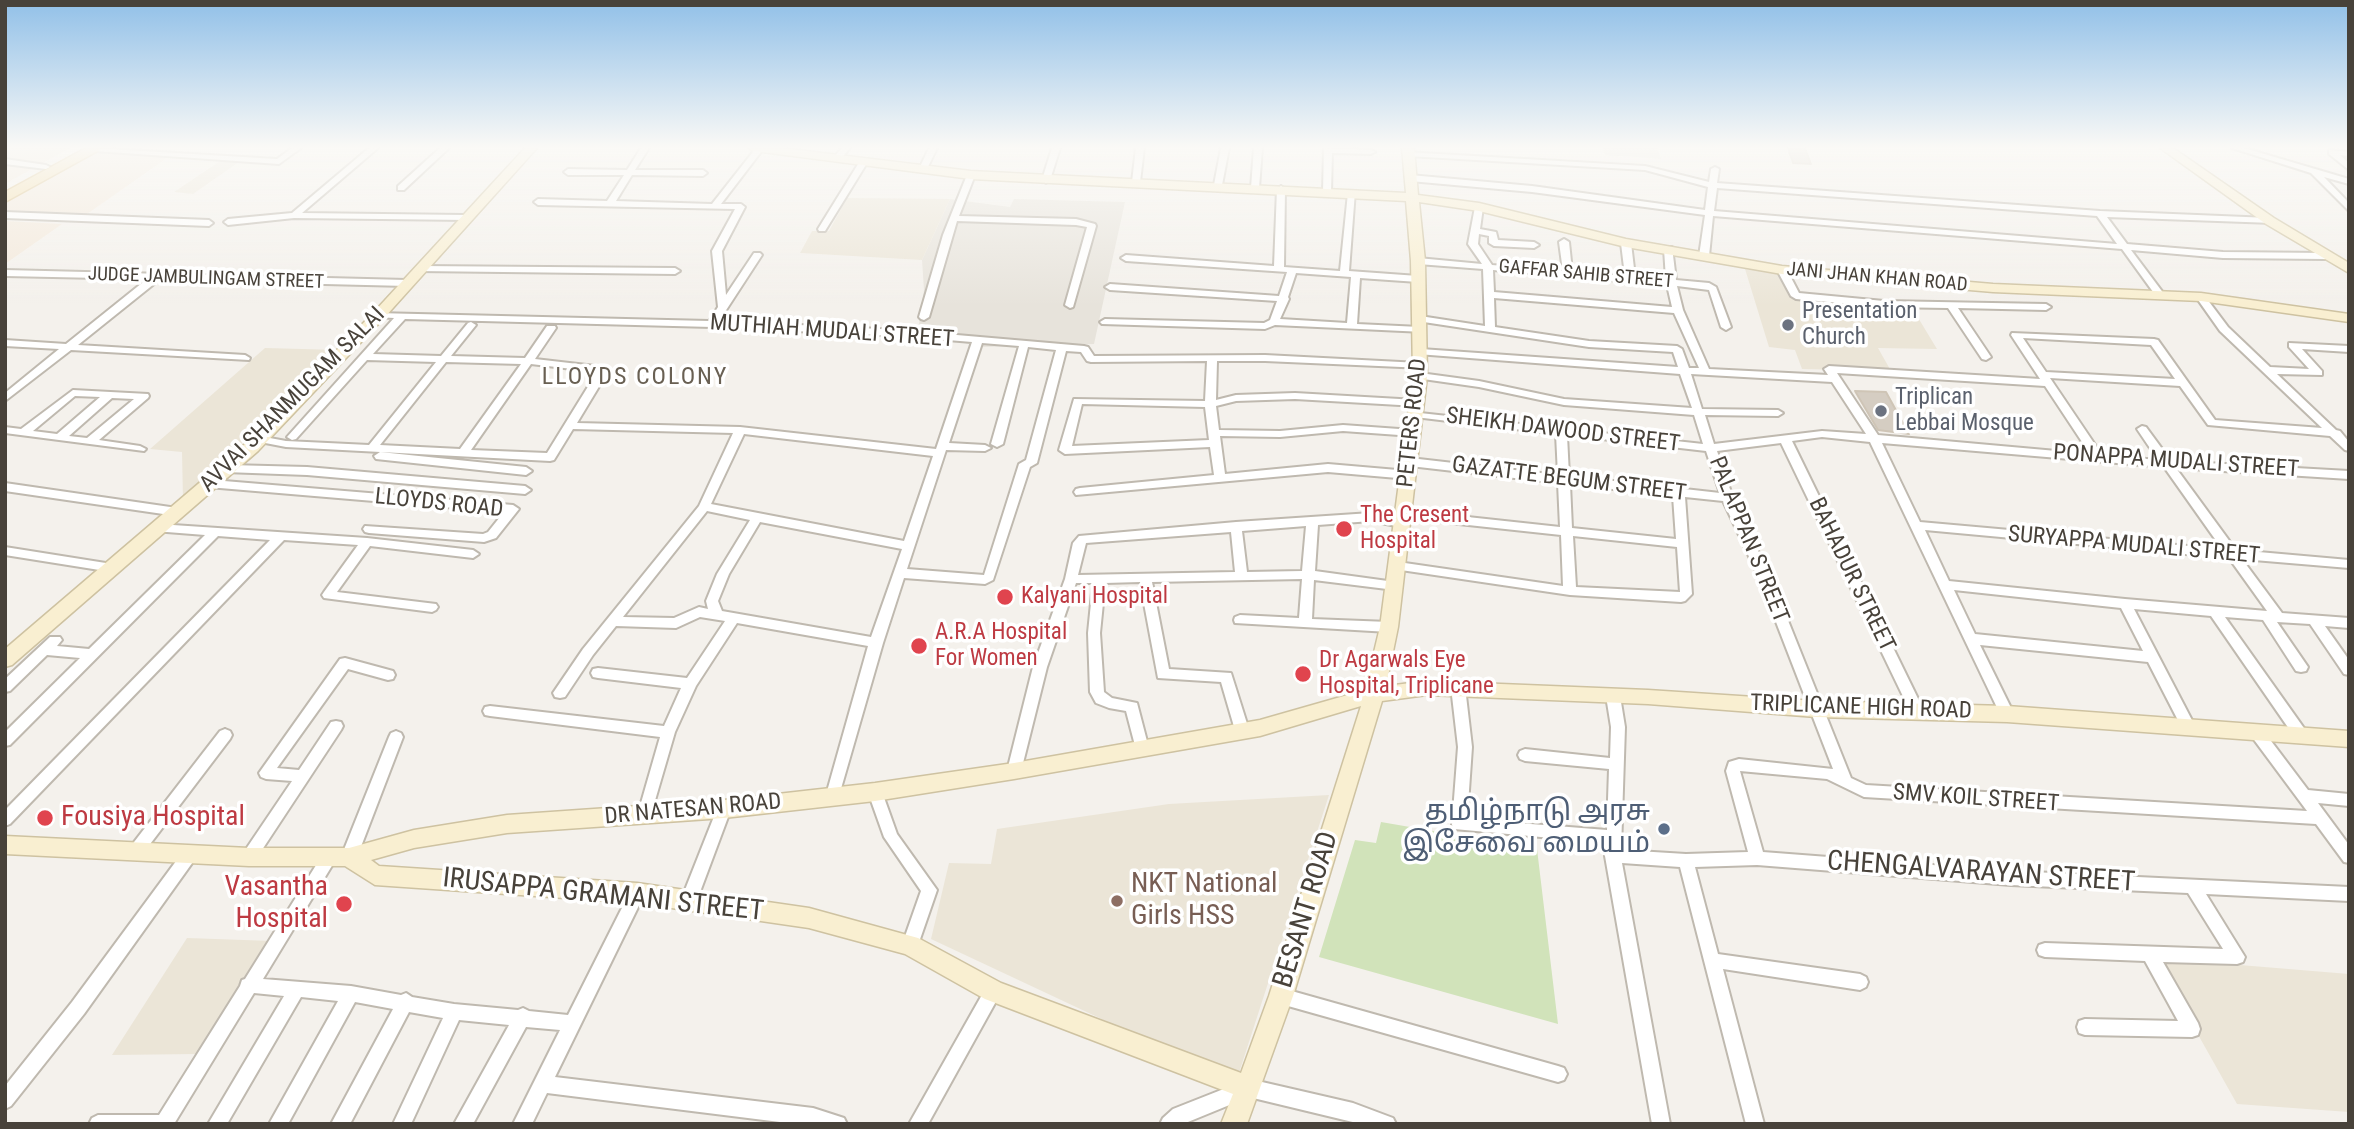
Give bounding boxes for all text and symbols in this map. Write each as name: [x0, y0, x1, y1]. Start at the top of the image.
street label: GAFFAR SAHIB STREET: [1498, 256, 1674, 294]
street label: JANI JHAN KHAN ROAD: [1786, 259, 1968, 297]
street label: JUDGE JAMBULINGAM STREET: [88, 263, 324, 295]
place label: Presentation Church: [1802, 298, 1917, 352]
street label: AVVAI SHANMUGAM SALAI: [195, 302, 391, 498]
street label: MUTHIAH MUDALI STREET: [709, 310, 955, 354]
marker: Presentation Church: [1780, 317, 1796, 333]
street label: PETERS ROAD: [1393, 357, 1433, 489]
district label: LLOYDS COLONY: [543, 364, 727, 392]
place label: Triplican Lebbai Mosque: [1895, 384, 2034, 438]
street label: SHEIKH DAWOOD STREET: [1444, 403, 1682, 459]
marker: Triplican Lebbai Mosque: [1873, 403, 1889, 419]
street label: PONAPPA MUDALI STREET: [2052, 440, 2300, 484]
street label: GAZATTE BEGUM STREET: [1450, 452, 1688, 508]
street label: PALAPPAN STREET: [1702, 453, 1794, 627]
street label: LLOYDS ROAD: [373, 484, 505, 524]
street label: BAHADUR STREET: [1802, 493, 1900, 657]
place label: The Cresent Hospital: [1360, 502, 1469, 556]
marker: The Cresent Hospital: [1334, 519, 1354, 539]
street label: SURYAPPA MUDALI STREET: [2007, 521, 2261, 571]
place label: Kalyani Hospital: [1021, 583, 1168, 611]
marker: Kalyani Hospital: [995, 587, 1015, 607]
place label: A.R.A Hospital For Women: [935, 619, 1067, 673]
marker: A.R.A Hospital For Women: [909, 636, 929, 656]
place label: Dr Agarwals Eye Hospital, Triplicane: [1319, 647, 1494, 701]
marker: Dr Agarwals Eye Hospital, Triplicane: [1293, 664, 1313, 684]
street label: TRIPLICANE HIGH ROAD: [1750, 690, 1972, 726]
street label: SMV KOIL STREET: [1892, 779, 2060, 819]
street label: DR NATESAN ROAD: [604, 789, 782, 831]
place label: தமிழ்நாடு அரசு இசேவை மையம்: [1402, 796, 1650, 862]
place label: Fousiya Hospital: [61, 801, 245, 835]
marker: Fousiya Hospital: [35, 808, 55, 828]
marker: தமிழ்நாடு அரசு இசேவை மையம்: [1656, 821, 1672, 837]
street label: BESANT ROAD: [1267, 828, 1347, 992]
street label: CHENGALVARAYAN STREET: [1826, 845, 2136, 901]
street label: IRUSAPPA GRAMANI STREET: [441, 862, 765, 930]
place label: NKT National Girls HSS: [1131, 868, 1278, 934]
place label: Vasantha Hospital: [225, 871, 328, 937]
marker: NKT National Girls HSS: [1109, 893, 1125, 909]
marker: Vasantha Hospital: [334, 894, 354, 914]

